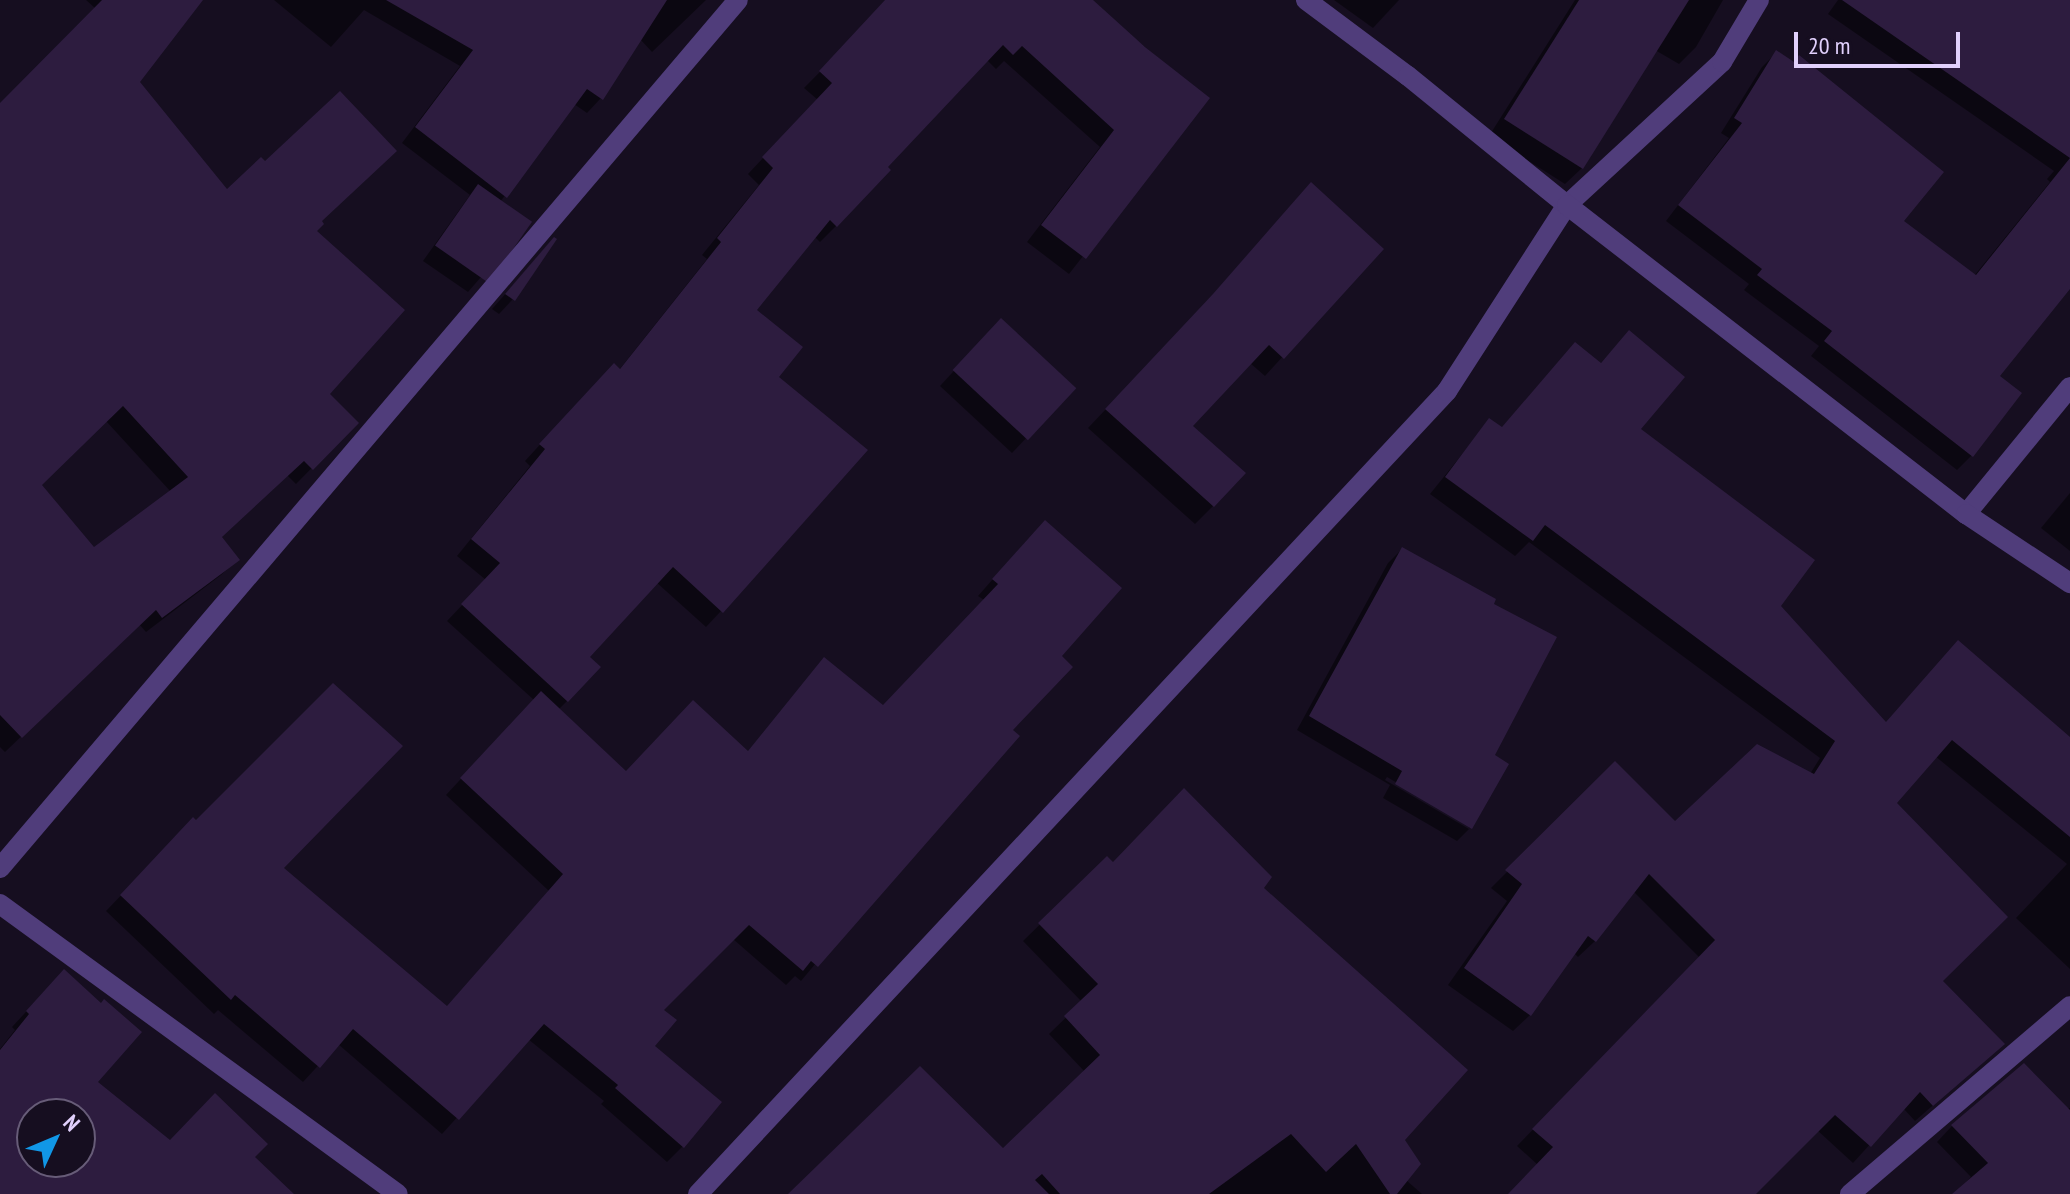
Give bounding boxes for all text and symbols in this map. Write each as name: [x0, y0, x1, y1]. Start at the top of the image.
scale bar: [1798, 16, 1964, 66]
text: 20 m: [1808, 30, 1850, 61]
north arrow: [16, 1098, 96, 1178]
text: N: [58, 1109, 86, 1137]

